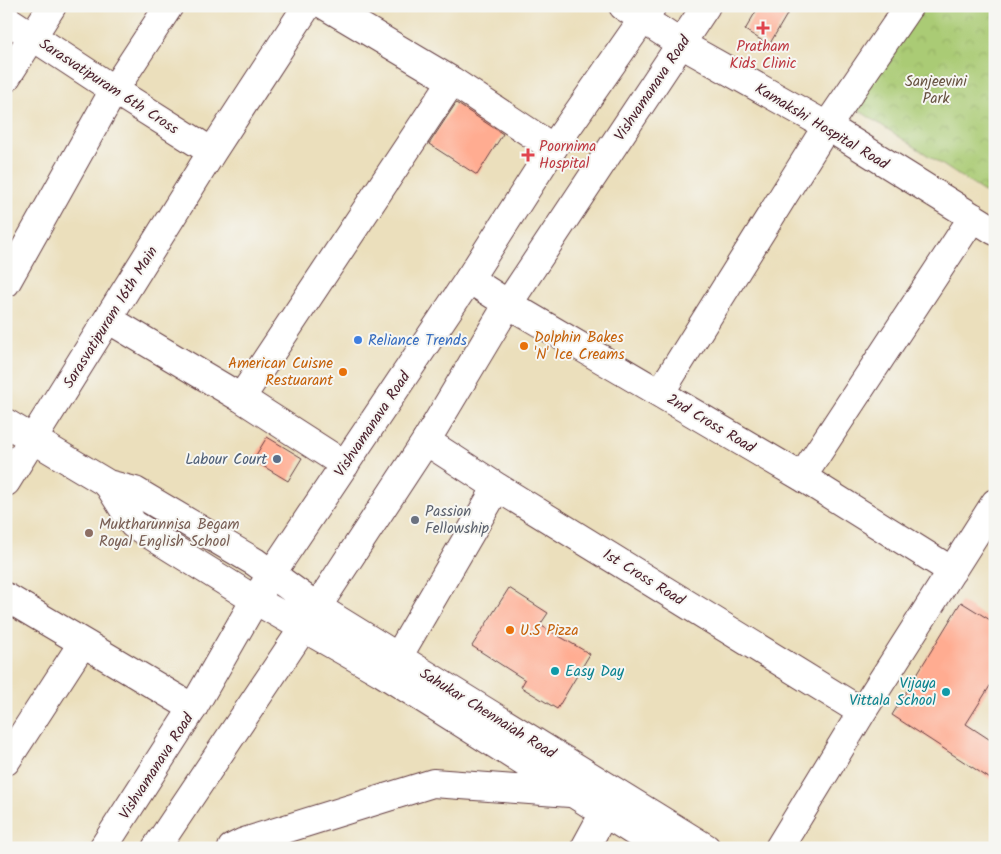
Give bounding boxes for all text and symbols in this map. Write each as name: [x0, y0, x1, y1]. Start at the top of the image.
marker: Pratham Kids Clinic: [756, 21, 770, 35]
street label: Vishvamanava Road: [609, 31, 697, 146]
street label: Sarasvatipuram 6th Cross: [34, 33, 184, 141]
place label: Pratham Kids Clinic: [730, 35, 797, 76]
park label: Sanjeevini Park: [905, 70, 968, 111]
street label: Kamakshi Hospital Road: [750, 77, 893, 177]
place label: Poornima Hospital: [539, 135, 596, 176]
marker: Poornima Hospital: [521, 148, 535, 162]
street label: Sarasvatipuram 16th Main: [57, 242, 164, 393]
place label: Dolphin Bakes 'N' Ice Creams: [534, 326, 625, 367]
place label: Reliance Trends: [368, 329, 467, 353]
marker: Reliance Trends: [352, 334, 364, 346]
marker: Dolphin Bakes 'N' Ice Creams: [518, 340, 530, 352]
place label: American Cuisne Restuarant: [228, 352, 333, 393]
marker: American Cuisne Restuarant: [337, 366, 349, 378]
street label: Vishvamanava Road: [329, 367, 417, 482]
street label: 2nd Cross Road: [662, 388, 760, 460]
place label: Labour Court: [185, 448, 267, 472]
marker: Labour Court: [271, 453, 283, 465]
place label: Passion Fellowship: [425, 500, 489, 541]
place label: Muktharunnisa Begam Royal English School: [99, 513, 240, 554]
marker: Passion Fellowship: [409, 514, 421, 526]
marker: Muktharunnisa Begam Royal English School: [83, 527, 95, 539]
street label: 1st Cross Road: [598, 543, 689, 613]
place label: U.S Pizza: [520, 619, 578, 643]
marker: U.S Pizza: [504, 624, 516, 636]
place label: Easy Day: [565, 660, 625, 684]
street label: Sahukar Chennaiah Road: [415, 662, 561, 766]
marker: Easy Day: [549, 665, 561, 677]
place label: Vijaya Vittala School: [849, 672, 936, 713]
marker: Vijaya Vittala School: [940, 686, 952, 698]
street label: Vishvamanava Road: [113, 708, 201, 825]

